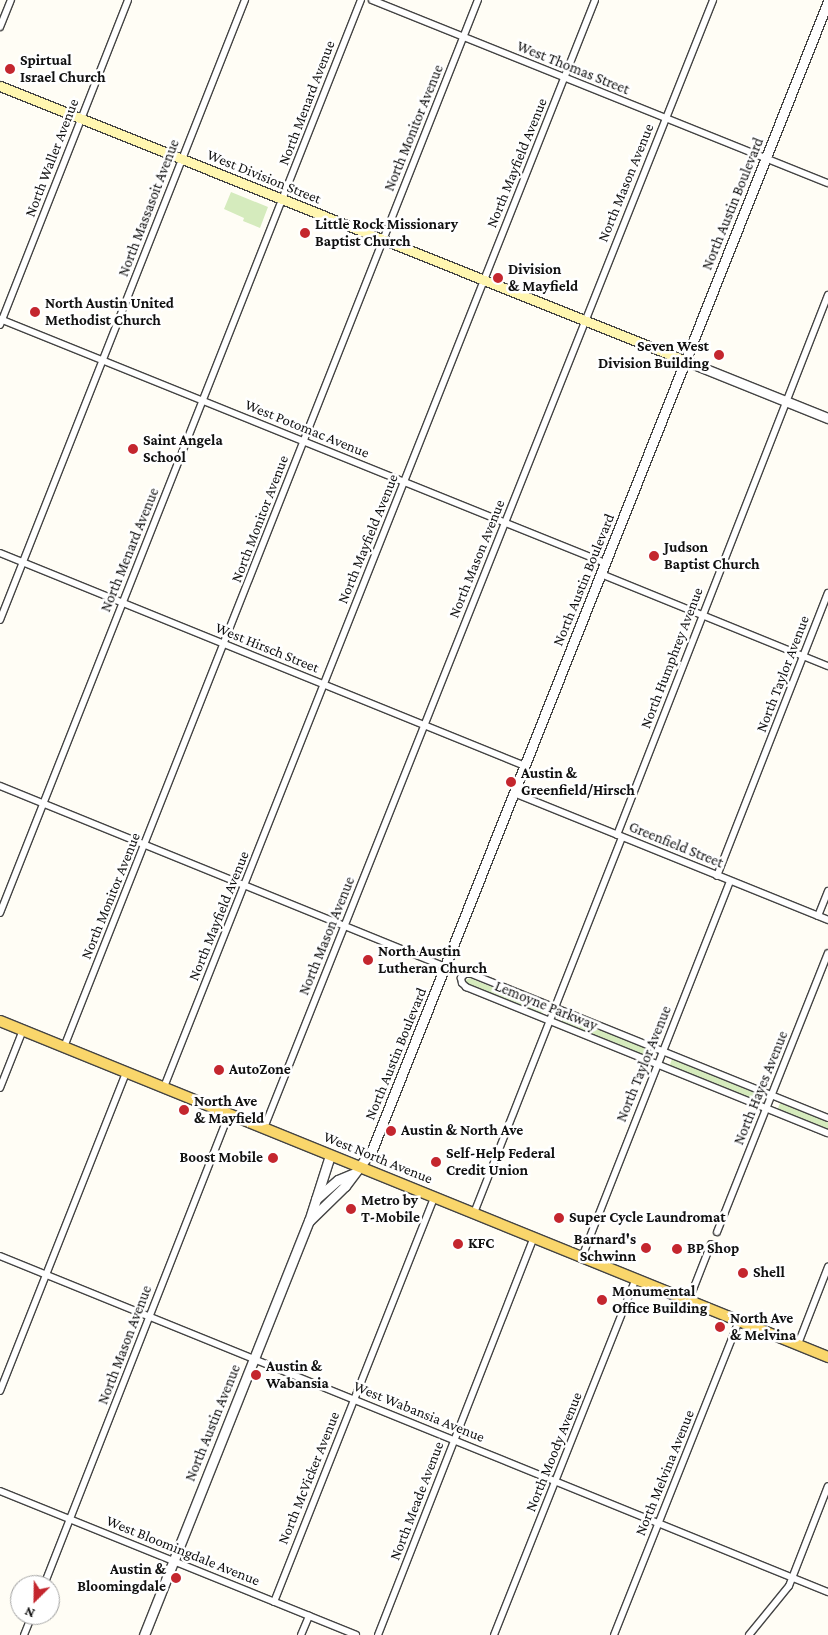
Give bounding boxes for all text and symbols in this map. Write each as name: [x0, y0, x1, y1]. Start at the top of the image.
street label: West Thomas Street: [514, 37, 632, 99]
street label: North Menard Avenue: [275, 38, 339, 168]
place label: Spirtual Israel Church: [20, 51, 106, 86]
street label: North Monitor Avenue: [380, 62, 448, 194]
marker: Spirtual Israel Church: [4, 63, 16, 75]
street label: North Waller Avenue: [21, 96, 83, 220]
street label: North Mayfield Avenue: [483, 96, 551, 230]
street label: North Mason Avenue: [594, 121, 658, 245]
street label: North Austin Boulevard: [698, 135, 768, 273]
street label: North Massasoit Avenue: [114, 137, 184, 279]
street label: West Division Street: [204, 146, 324, 208]
place label: Little Rock Missionary Baptist Church: [315, 215, 458, 250]
marker: Little Rock Missionary Baptist Church: [299, 227, 311, 239]
place label: Division & Mayfield: [508, 260, 578, 295]
marker: Division & Mayfield: [492, 272, 504, 284]
place label: North Austin United Methodist Church: [45, 294, 174, 329]
marker: North Austin United Methodist Church: [29, 306, 41, 318]
place label: Seven West Division Building: [598, 337, 709, 372]
marker: Seven West Division Building: [713, 349, 725, 361]
street label: West Potomac Avenue: [242, 396, 372, 462]
place label: Saint Angela School: [143, 431, 223, 466]
marker: Saint Angela School: [127, 443, 139, 455]
street label: North Monitor Avenue: [227, 453, 293, 585]
street label: North Mayfield Avenue: [334, 472, 402, 606]
street label: North Menard Avenue: [97, 485, 163, 615]
street label: North Mason Avenue: [445, 497, 509, 621]
street label: North Austin Boulevard: [549, 511, 619, 649]
place label: Judson Baptist Church: [664, 538, 760, 573]
marker: Judson Baptist Church: [648, 550, 660, 562]
street label: North Humphrey Avenue: [637, 585, 707, 731]
street label: North Taylor Avenue: [752, 613, 814, 735]
street label: West Hirsch Street: [212, 619, 322, 677]
place label: Austin & Greenfield/Hirsch: [521, 764, 635, 799]
marker: Austin & Greenfield/Hirsch: [505, 776, 517, 788]
street label: Greenfield Street: [626, 818, 726, 872]
street label: North Monitor Avenue: [77, 830, 145, 962]
street label: North Mayfield Avenue: [185, 849, 253, 983]
street label: North Mason Avenue: [295, 874, 359, 998]
place label: North Austin Lutheran Church: [378, 942, 487, 977]
marker: North Austin Lutheran Church: [362, 954, 374, 966]
street label: Lemoyne Parkway: [492, 977, 600, 1035]
street label: North Austin Boulevard: [361, 985, 431, 1123]
street label: North Taylor Avenue: [613, 1003, 675, 1125]
street label: North Hayes Avenue: [730, 1028, 792, 1148]
place label: AutoZone: [229, 1061, 291, 1079]
marker: AutoZone: [213, 1064, 225, 1076]
place label: North Ave & Mayfield: [194, 1092, 264, 1127]
marker: North Ave & Mayfield: [178, 1104, 190, 1116]
place label: Austin & North Ave: [401, 1122, 523, 1140]
marker: Austin & North Ave: [385, 1125, 397, 1137]
street label: West North Avenue: [321, 1128, 435, 1188]
place label: Self-Help Federal Credit Union: [446, 1144, 555, 1179]
place label: Boost Mobile: [179, 1149, 263, 1167]
marker: Boost Mobile: [267, 1152, 279, 1164]
marker: Self-Help Federal Credit Union: [430, 1156, 442, 1168]
place label: Metro by T-Mobile: [361, 1191, 420, 1226]
marker: Metro by T-Mobile: [345, 1203, 357, 1215]
place label: Super Cycle Laundromat: [569, 1209, 726, 1227]
marker: Super Cycle Laundromat: [553, 1212, 565, 1224]
place label: Barnard's Schwinn: [574, 1230, 636, 1265]
place label: KFC: [468, 1235, 494, 1253]
marker: KFC: [452, 1238, 464, 1250]
place label: BP Shop: [687, 1240, 739, 1258]
marker: Barnard's Schwinn: [640, 1242, 652, 1254]
marker: BP Shop: [671, 1243, 683, 1255]
place label: Shell: [753, 1264, 785, 1282]
marker: Shell: [737, 1267, 749, 1279]
place label: Monumental Office Building: [612, 1282, 707, 1317]
street label: North Mason Avenue: [94, 1283, 156, 1407]
marker: Monumental Office Building: [596, 1294, 608, 1306]
place label: North Ave & Melvina: [730, 1309, 796, 1344]
marker: North Ave & Melvina: [714, 1321, 726, 1333]
place label: Austin & Wabansia: [266, 1357, 329, 1392]
street label: North Austin Avenue: [181, 1362, 245, 1484]
marker: Austin & Wabansia: [250, 1369, 262, 1381]
street label: West Wabansia Avenue: [351, 1377, 487, 1447]
street label: North Moody Avenue: [522, 1390, 586, 1514]
street label: North Melvina Avenue: [632, 1407, 698, 1539]
street label: North McVicker Avenue: [274, 1409, 344, 1547]
street label: North Meade Avenue: [386, 1439, 448, 1563]
street label: West Bloomingdale Avenue: [104, 1512, 262, 1590]
place label: Austin & Bloomingdale: [77, 1560, 166, 1595]
marker: Austin & Bloomingdale: [170, 1572, 182, 1584]
north arrow: [10, 1575, 60, 1625]
text: N: [22, 1604, 37, 1622]

